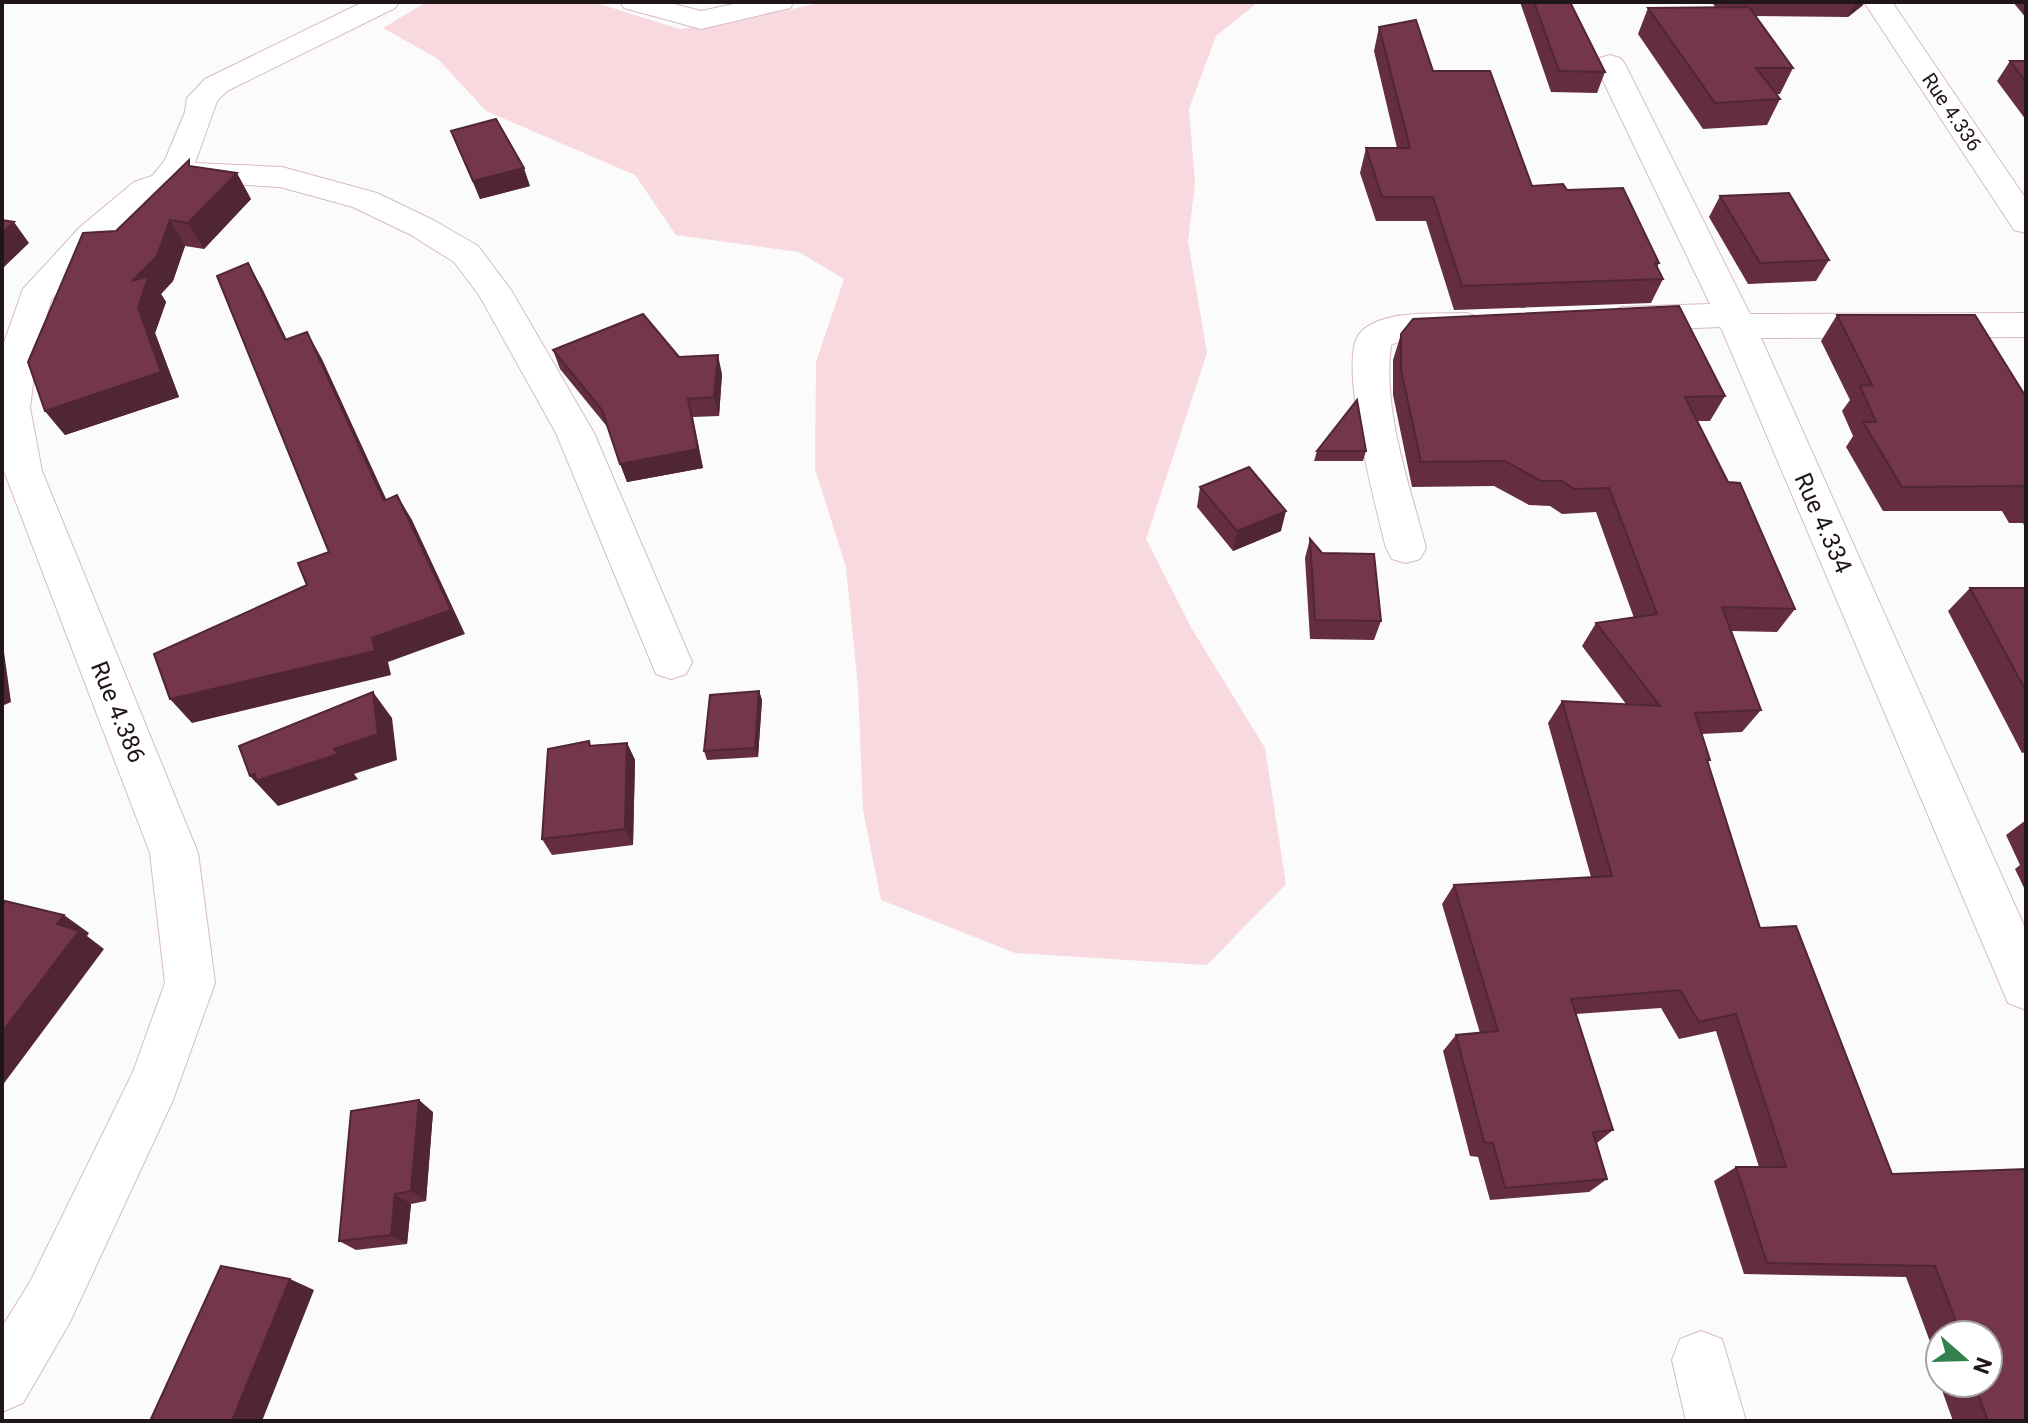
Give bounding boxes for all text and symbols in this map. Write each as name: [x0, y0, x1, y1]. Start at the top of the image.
street label: Rue 4.336: [1917, 68, 1987, 156]
street label: Rue 4.334: [1788, 468, 1858, 578]
street label: Rue 4.386: [85, 657, 151, 767]
north arrow: [1924, 1319, 2004, 1399]
text: N: [1968, 1354, 1997, 1377]

